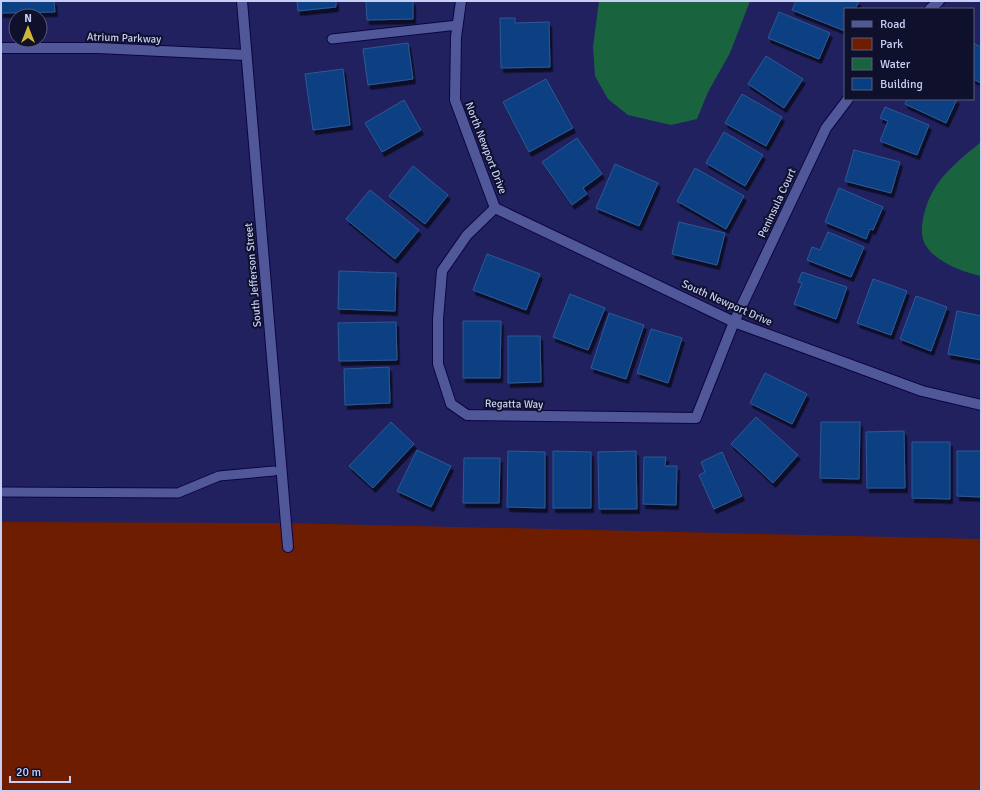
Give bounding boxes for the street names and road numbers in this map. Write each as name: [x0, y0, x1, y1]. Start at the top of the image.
street label: Atrium Parkway: [87, 30, 162, 46]
street label: North Newport Drive: [463, 100, 509, 196]
street label: Peninsula Court: [755, 166, 799, 240]
street label: South Jefferson Street: [242, 222, 264, 328]
street label: South Newport Drive: [680, 277, 774, 329]
street label: Regatta Way: [485, 397, 544, 411]

